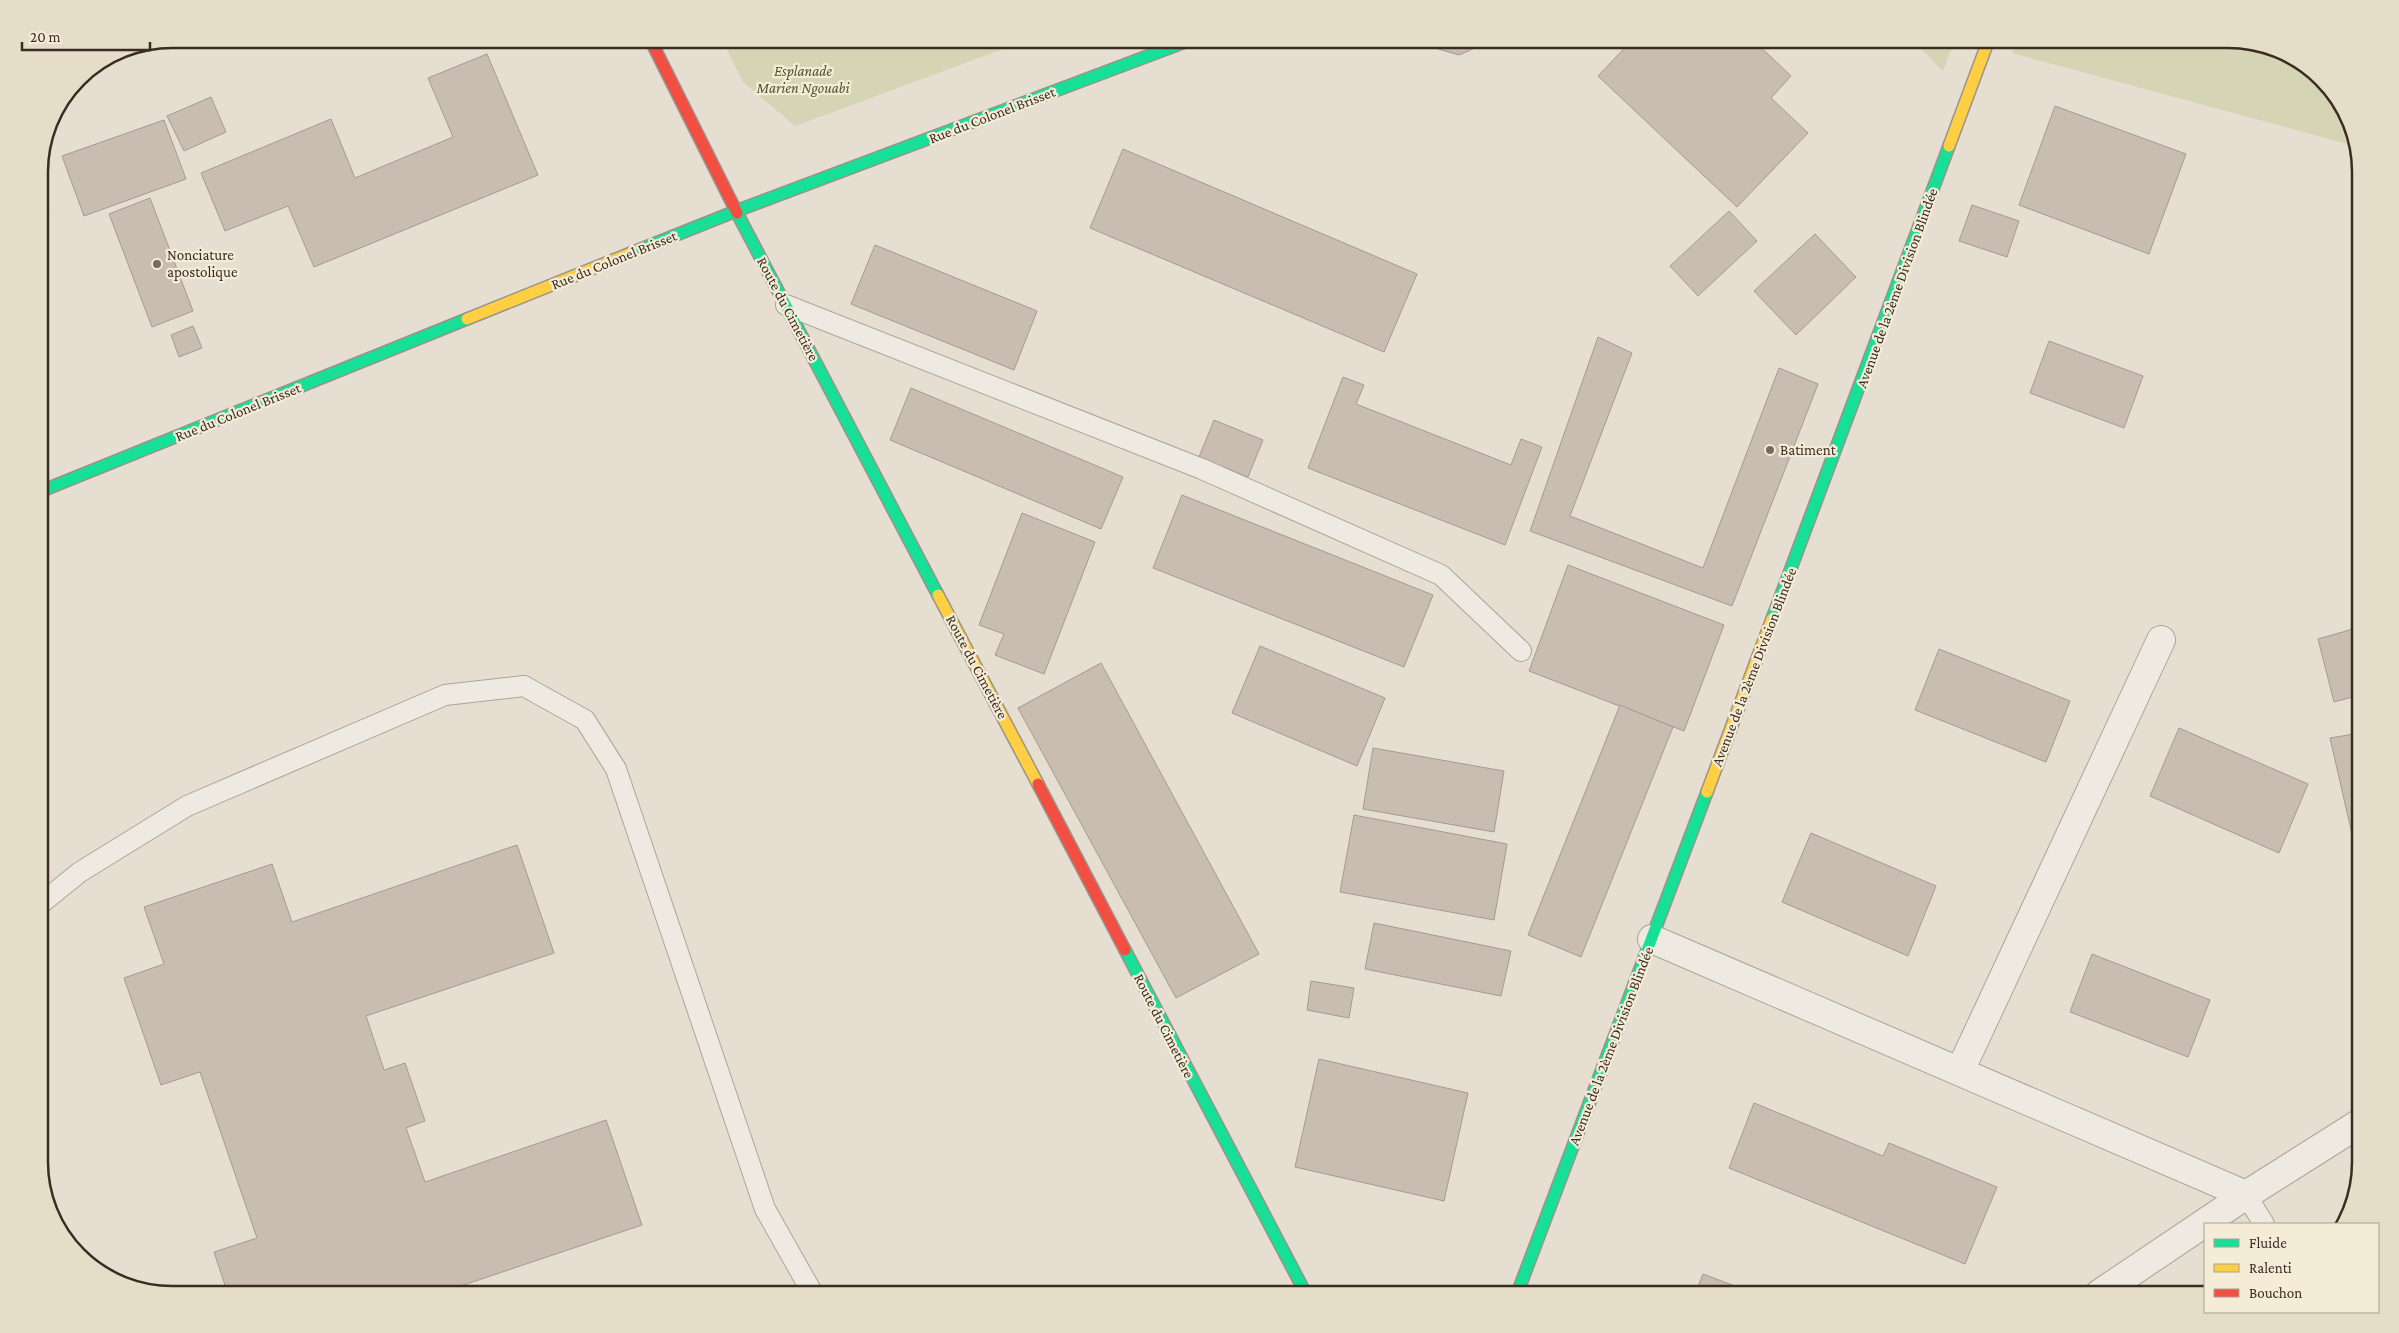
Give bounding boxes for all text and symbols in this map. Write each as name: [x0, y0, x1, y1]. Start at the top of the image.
scale bar: [22, 20, 150, 52]
text: 20 m: [30, 29, 61, 45]
park label: Esplanade Marien Ngouabi: [756, 63, 850, 97]
street label: Rue du Colonel Brisset: [927, 83, 1058, 146]
street label: Avenue de la 2ème Division Blindée: [1853, 186, 1941, 390]
street label: Rue du Colonel Brisset: [549, 227, 680, 293]
place label: Nonciature apostolique: [167, 247, 238, 281]
street label: Route du Cimetière: [754, 254, 822, 364]
marker: Nonciature apostolique: [151, 258, 163, 270]
street label: Rue du Colonel Brisset: [173, 379, 304, 445]
place label: Batiment: [1780, 442, 1837, 458]
marker: Batiment: [1764, 444, 1776, 456]
street label: Avenue de la 2ème Division Blindée: [1709, 565, 1799, 769]
street label: Route du Cimetière: [943, 612, 1011, 722]
street label: Avenue de la 2ème Division Blindée: [1566, 944, 1656, 1148]
street label: Route du Cimetière: [1131, 971, 1197, 1081]
legend: [2204, 1223, 2379, 1313]
text: Fluide: [2249, 1235, 2287, 1251]
text: Ralenti: [2249, 1260, 2292, 1276]
text: Bouchon: [2249, 1285, 2302, 1301]

